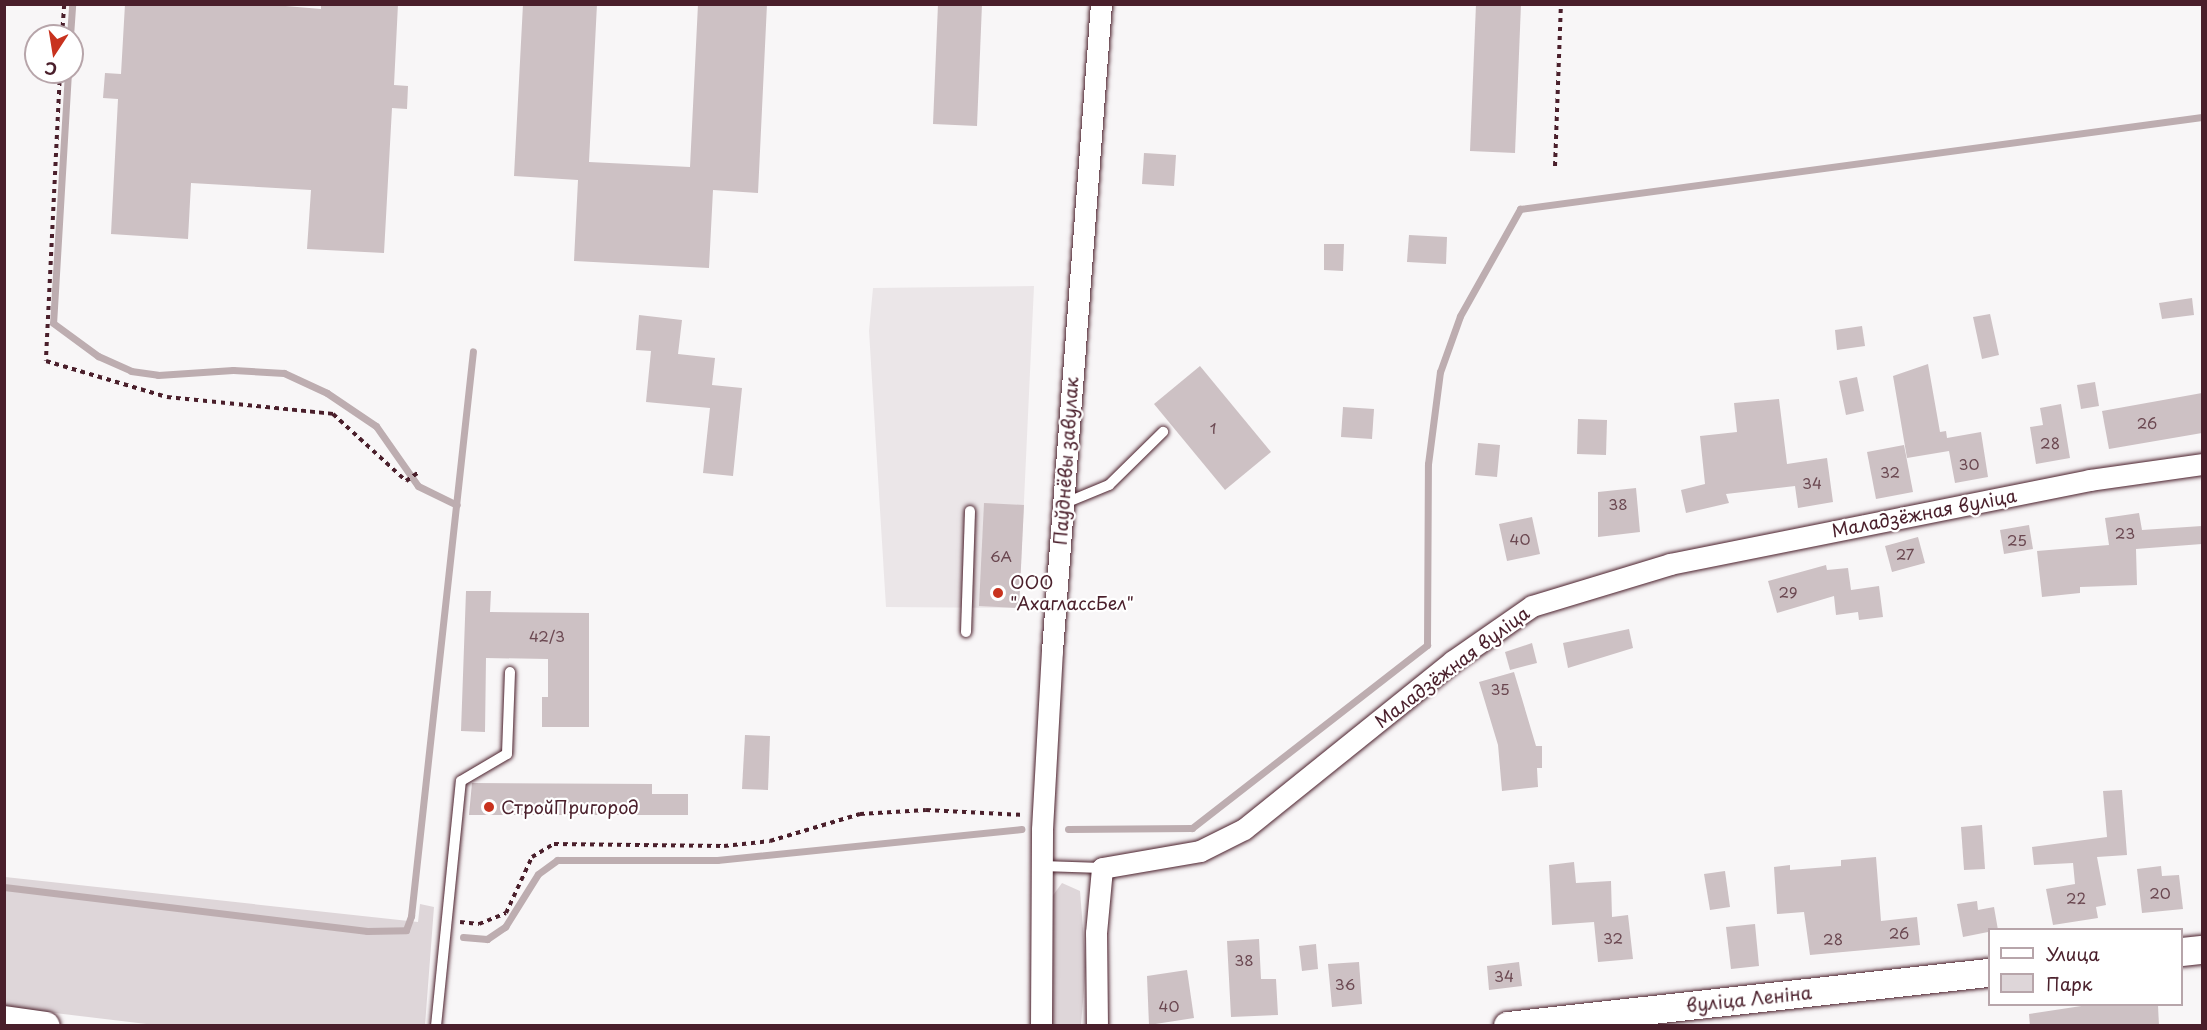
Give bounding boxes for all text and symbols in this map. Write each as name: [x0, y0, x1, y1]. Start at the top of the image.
north arrow: [24, 24, 84, 84]
text: С: [42, 57, 59, 83]
street label: Паўднёвы завулак: [1049, 376, 1083, 546]
house number: 26: [2137, 414, 2157, 432]
house number: 1: [1210, 419, 1216, 437]
house number: 28: [2040, 434, 2060, 452]
house number: 30: [1959, 455, 1979, 473]
house number: 32: [1880, 463, 1900, 481]
house number: 34: [1802, 474, 1822, 492]
street label: Маладзёжная вуліца: [1829, 484, 2019, 542]
house number: 38: [1608, 495, 1628, 513]
house number: 23: [2115, 524, 2135, 542]
house number: 40: [1510, 530, 1530, 548]
house number: 25: [2007, 531, 2027, 549]
house number: 27: [1896, 545, 1914, 563]
house number: 6А: [990, 547, 1012, 565]
place label: ООО "АхаглассБел": [1010, 572, 1134, 614]
house number: 29: [1778, 583, 1798, 601]
marker: ООО "АхаглассБел": [991, 586, 1005, 600]
street label: Маладзёжная вуліца: [1370, 602, 1534, 732]
house number: 42/3: [529, 627, 565, 645]
house number: 35: [1490, 680, 1510, 698]
place label: СтройПригород: [501, 796, 639, 818]
marker: СтройПригород: [482, 800, 496, 814]
house number: 20: [2149, 884, 2171, 902]
house number: 22: [2066, 889, 2086, 907]
house number: 26: [1889, 924, 1909, 942]
legend: [1988, 928, 2183, 1006]
house number: 32: [1603, 929, 1623, 947]
house number: 28: [1823, 930, 1843, 948]
text: Улица: [2046, 940, 2100, 967]
house number: 38: [1234, 951, 1254, 969]
house number: 34: [1494, 967, 1514, 985]
text: Парк: [2046, 970, 2092, 997]
house number: 36: [1335, 975, 1355, 993]
street label: вуліца Леніна: [1685, 982, 1813, 1016]
house number: 40: [1159, 997, 1179, 1015]

